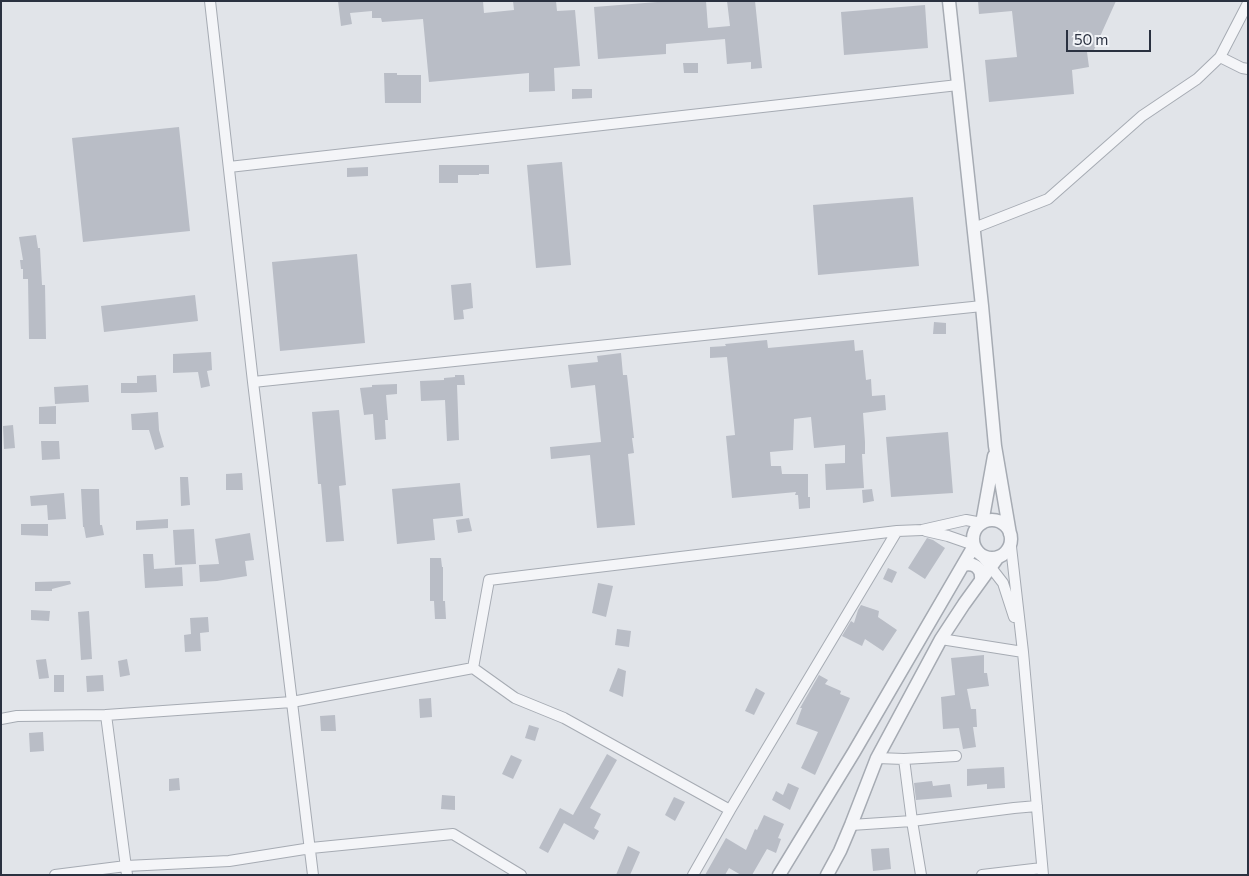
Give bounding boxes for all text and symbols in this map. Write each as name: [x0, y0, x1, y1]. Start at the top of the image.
scale bar: [1069, 20, 1154, 52]
text: 50 m: [1074, 30, 1108, 48]

